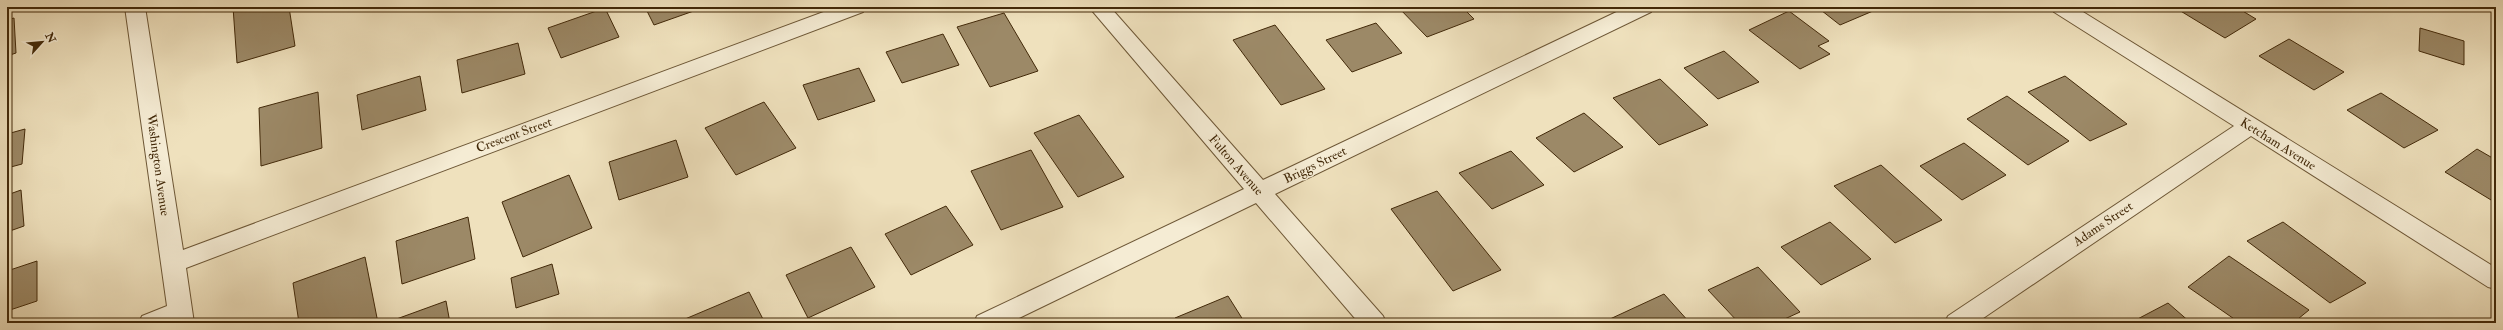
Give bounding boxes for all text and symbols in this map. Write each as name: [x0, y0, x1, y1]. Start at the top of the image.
north arrow: [22, 22, 62, 62]
text: N: [42, 29, 59, 46]
street label: Washington Avenue: [143, 112, 173, 218]
street label: Crescent Street: [474, 114, 554, 156]
street label: Ketcham Avenue: [2237, 114, 2319, 174]
street label: Fulton Avenue: [1205, 131, 1267, 199]
street label: Briggs Street: [1281, 143, 1349, 187]
street label: Adams Street: [2069, 198, 2136, 250]

